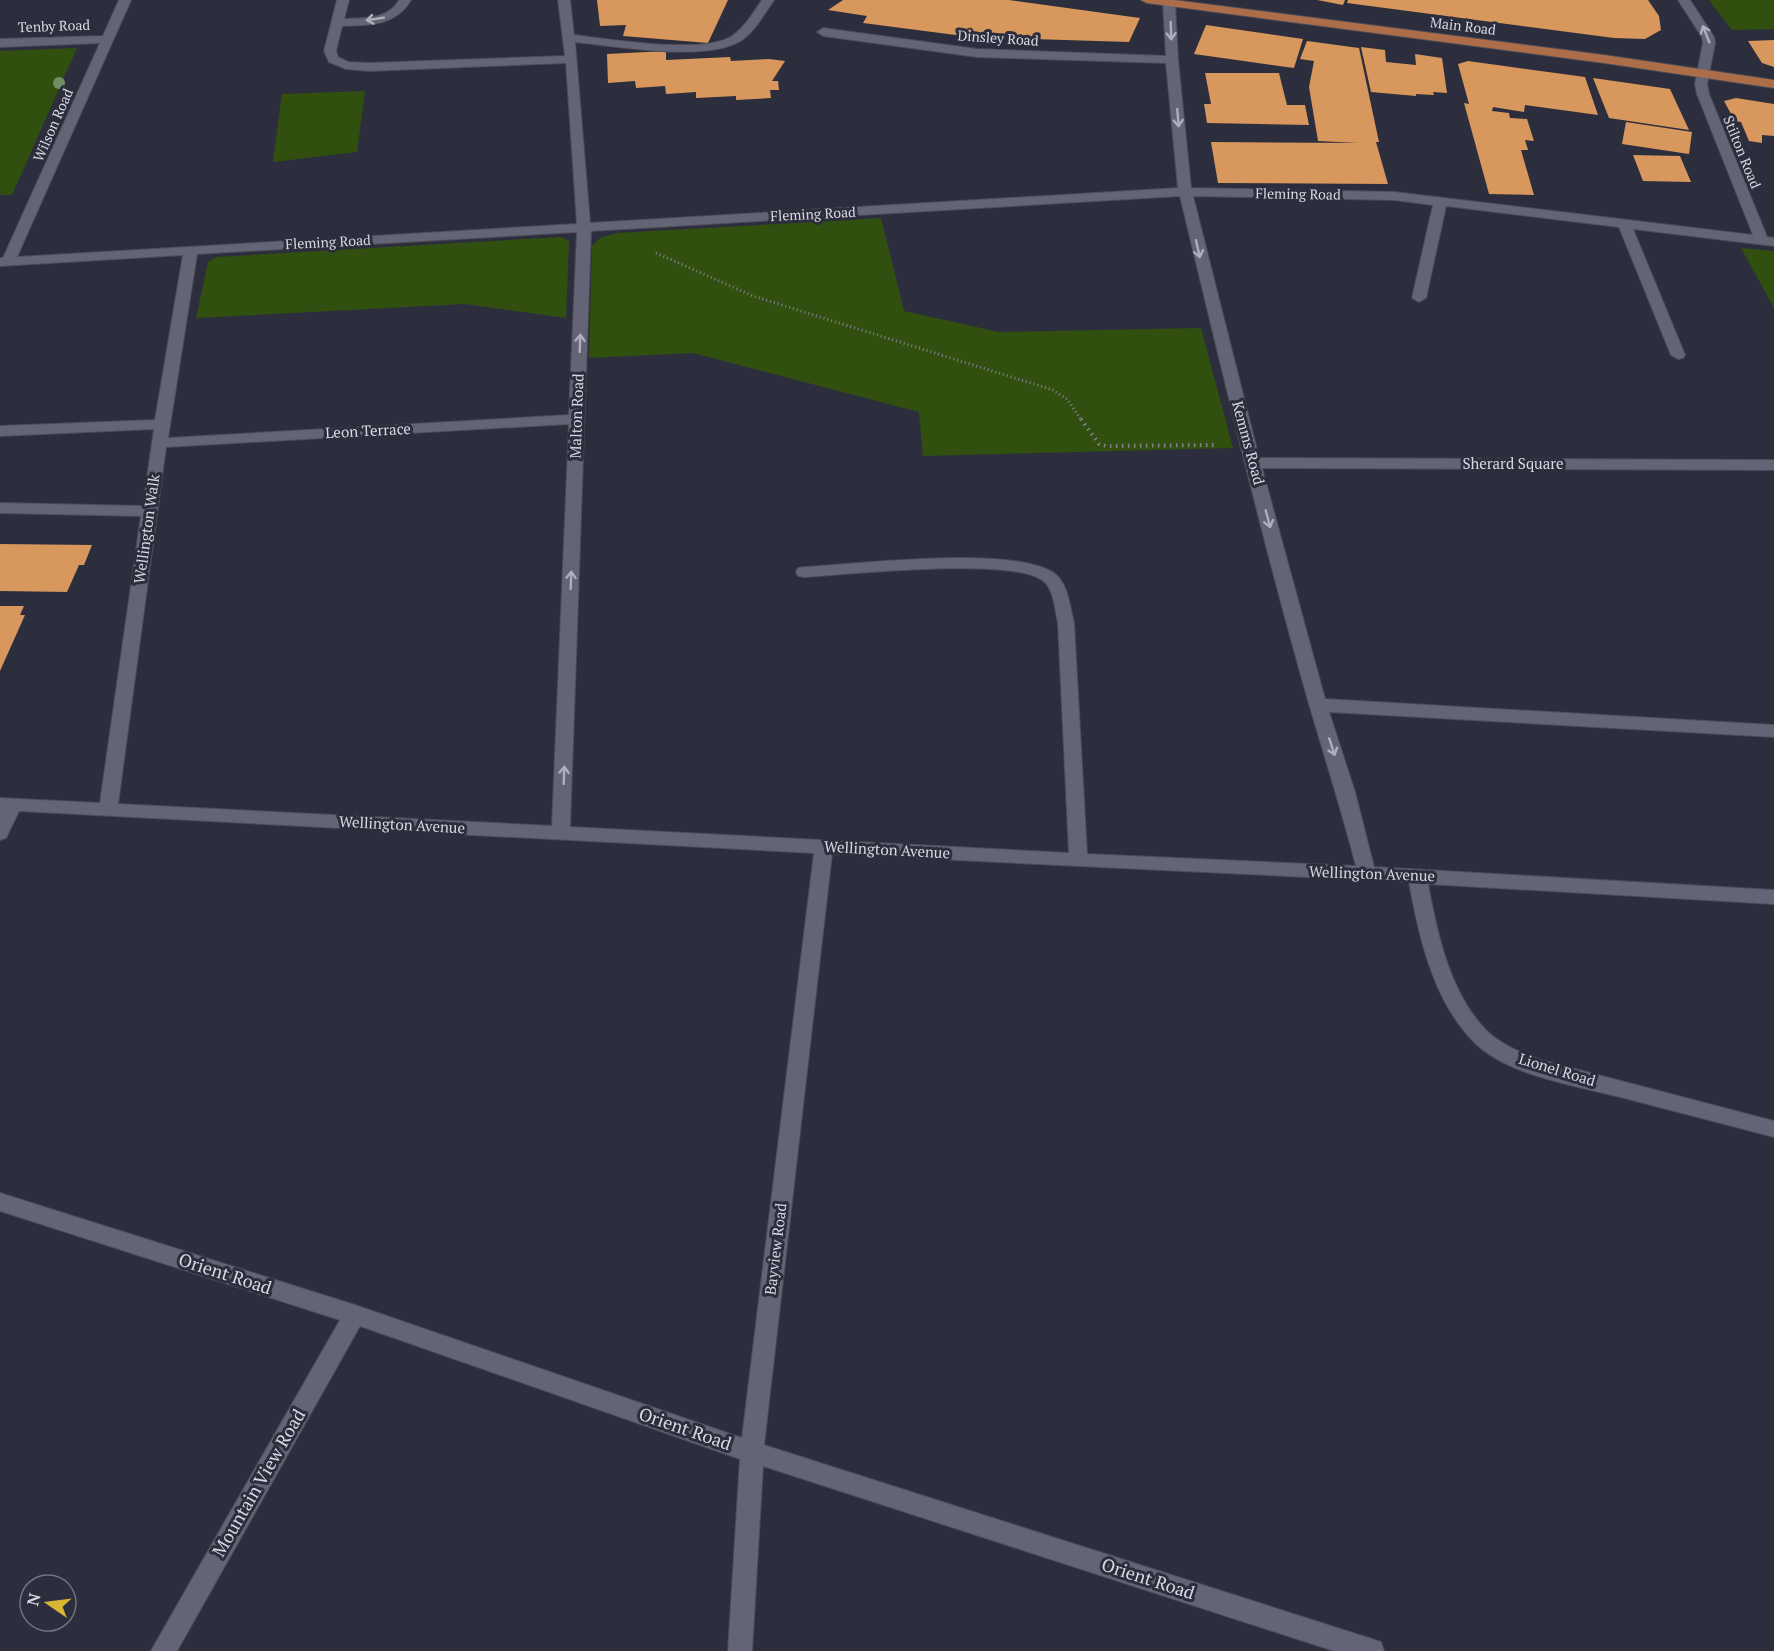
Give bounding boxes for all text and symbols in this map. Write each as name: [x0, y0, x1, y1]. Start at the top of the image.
street label: Main Road: [1429, 12, 1497, 39]
one-way arrow: [365, 14, 385, 25]
street label: Tenby Road: [18, 15, 91, 36]
one-way arrow: [1165, 21, 1176, 41]
street label: Dinsley Road: [957, 25, 1039, 50]
one-way arrow: [1699, 25, 1710, 44]
street label: Wilson Road: [28, 85, 77, 164]
one-way arrow: [1173, 108, 1184, 127]
street label: Stilton Road: [1719, 113, 1766, 191]
street label: Fleming Road: [1255, 183, 1341, 204]
street label: Fleming Road: [770, 202, 856, 225]
street label: Fleming Road: [285, 230, 371, 253]
one-way arrow: [1192, 239, 1204, 258]
one-way arrow: [574, 334, 585, 354]
street label: Malton Road: [565, 373, 587, 459]
street label: Kemms Road: [1228, 399, 1270, 487]
street label: Leon Terrace: [325, 418, 411, 442]
street label: Sherard Square: [1462, 453, 1564, 473]
street label: Wellington Walk: [128, 473, 164, 585]
one-way arrow: [1262, 509, 1274, 528]
one-way arrow: [566, 570, 577, 590]
one-way arrow: [1327, 737, 1338, 756]
one-way arrow: [558, 765, 569, 785]
street label: Wellington Avenue: [339, 811, 466, 837]
street label: Wellington Avenue: [824, 836, 951, 862]
street label: Wellington Avenue: [1309, 861, 1435, 885]
street label: Lionel Road: [1517, 1048, 1598, 1090]
street label: Bayview Road: [759, 1202, 791, 1296]
street label: Orient Road: [176, 1247, 275, 1299]
street label: Orient Road: [636, 1401, 735, 1455]
street label: Mountain View Road: [206, 1404, 310, 1561]
street label: Orient Road: [1099, 1552, 1198, 1604]
north arrow: [18, 1573, 78, 1633]
text: N: [21, 1591, 46, 1608]

